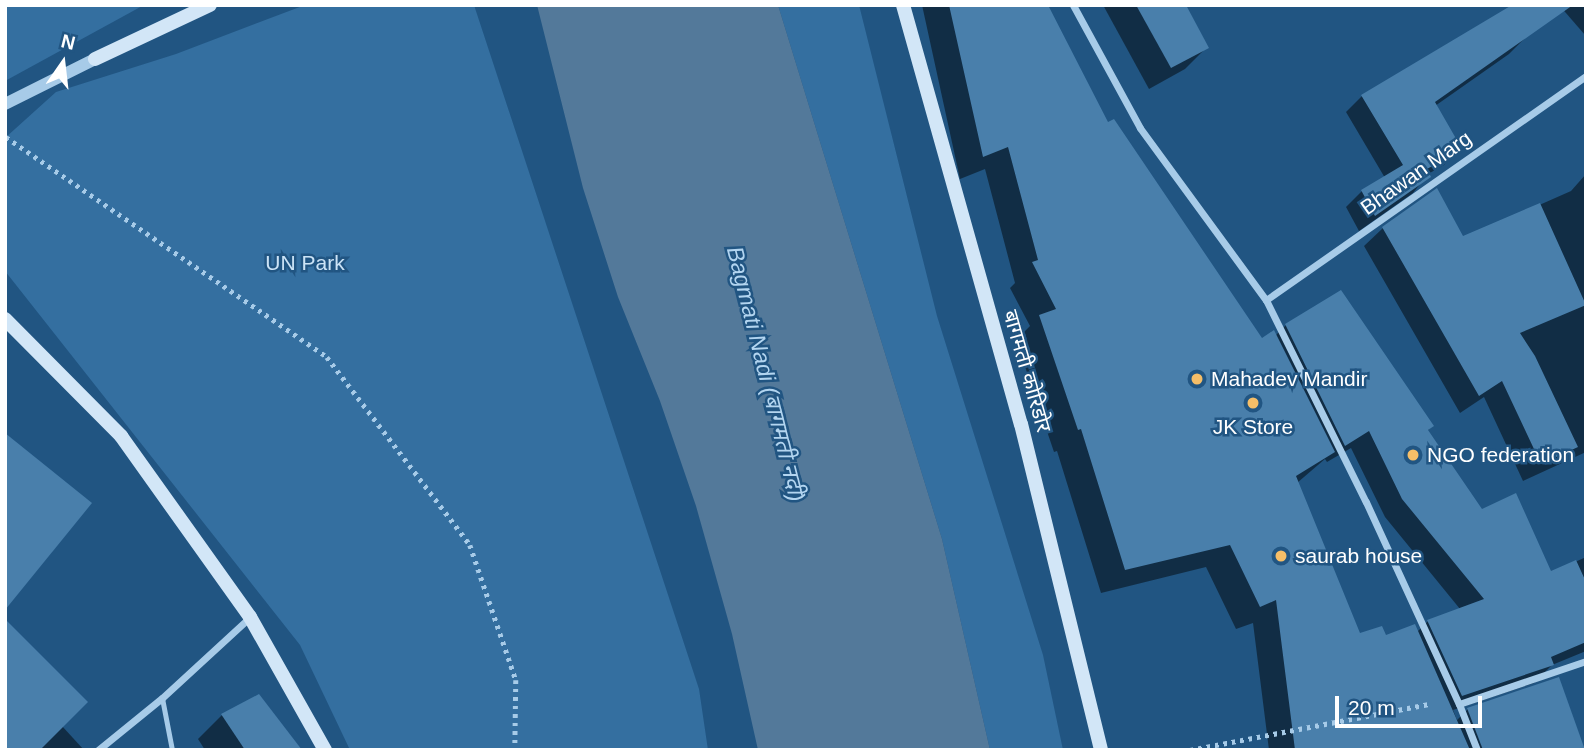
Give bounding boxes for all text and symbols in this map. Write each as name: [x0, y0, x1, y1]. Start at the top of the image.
north arrow: [28, 28, 98, 98]
text: N: [59, 30, 77, 54]
street label: Bhawan Marg: [1356, 126, 1476, 220]
water label: Bagmati Nadi (बागमती नदी): [721, 244, 811, 504]
park label: UN Park: [265, 250, 345, 276]
street label: बागमती कोरिडोर: [998, 307, 1056, 435]
place label: Mahadev Mandir: [1211, 366, 1367, 392]
marker: Mahadev Mandir: [1189, 371, 1205, 387]
marker: JK Store: [1245, 395, 1261, 411]
place label: JK Store: [1213, 414, 1293, 440]
place label: NGO federation: [1427, 442, 1574, 468]
marker: NGO federation: [1405, 447, 1421, 463]
place label: saurab house: [1295, 543, 1422, 569]
marker: saurab house: [1273, 548, 1289, 564]
scale bar: [1339, 682, 1486, 726]
text: 20 m: [1348, 696, 1395, 719]

